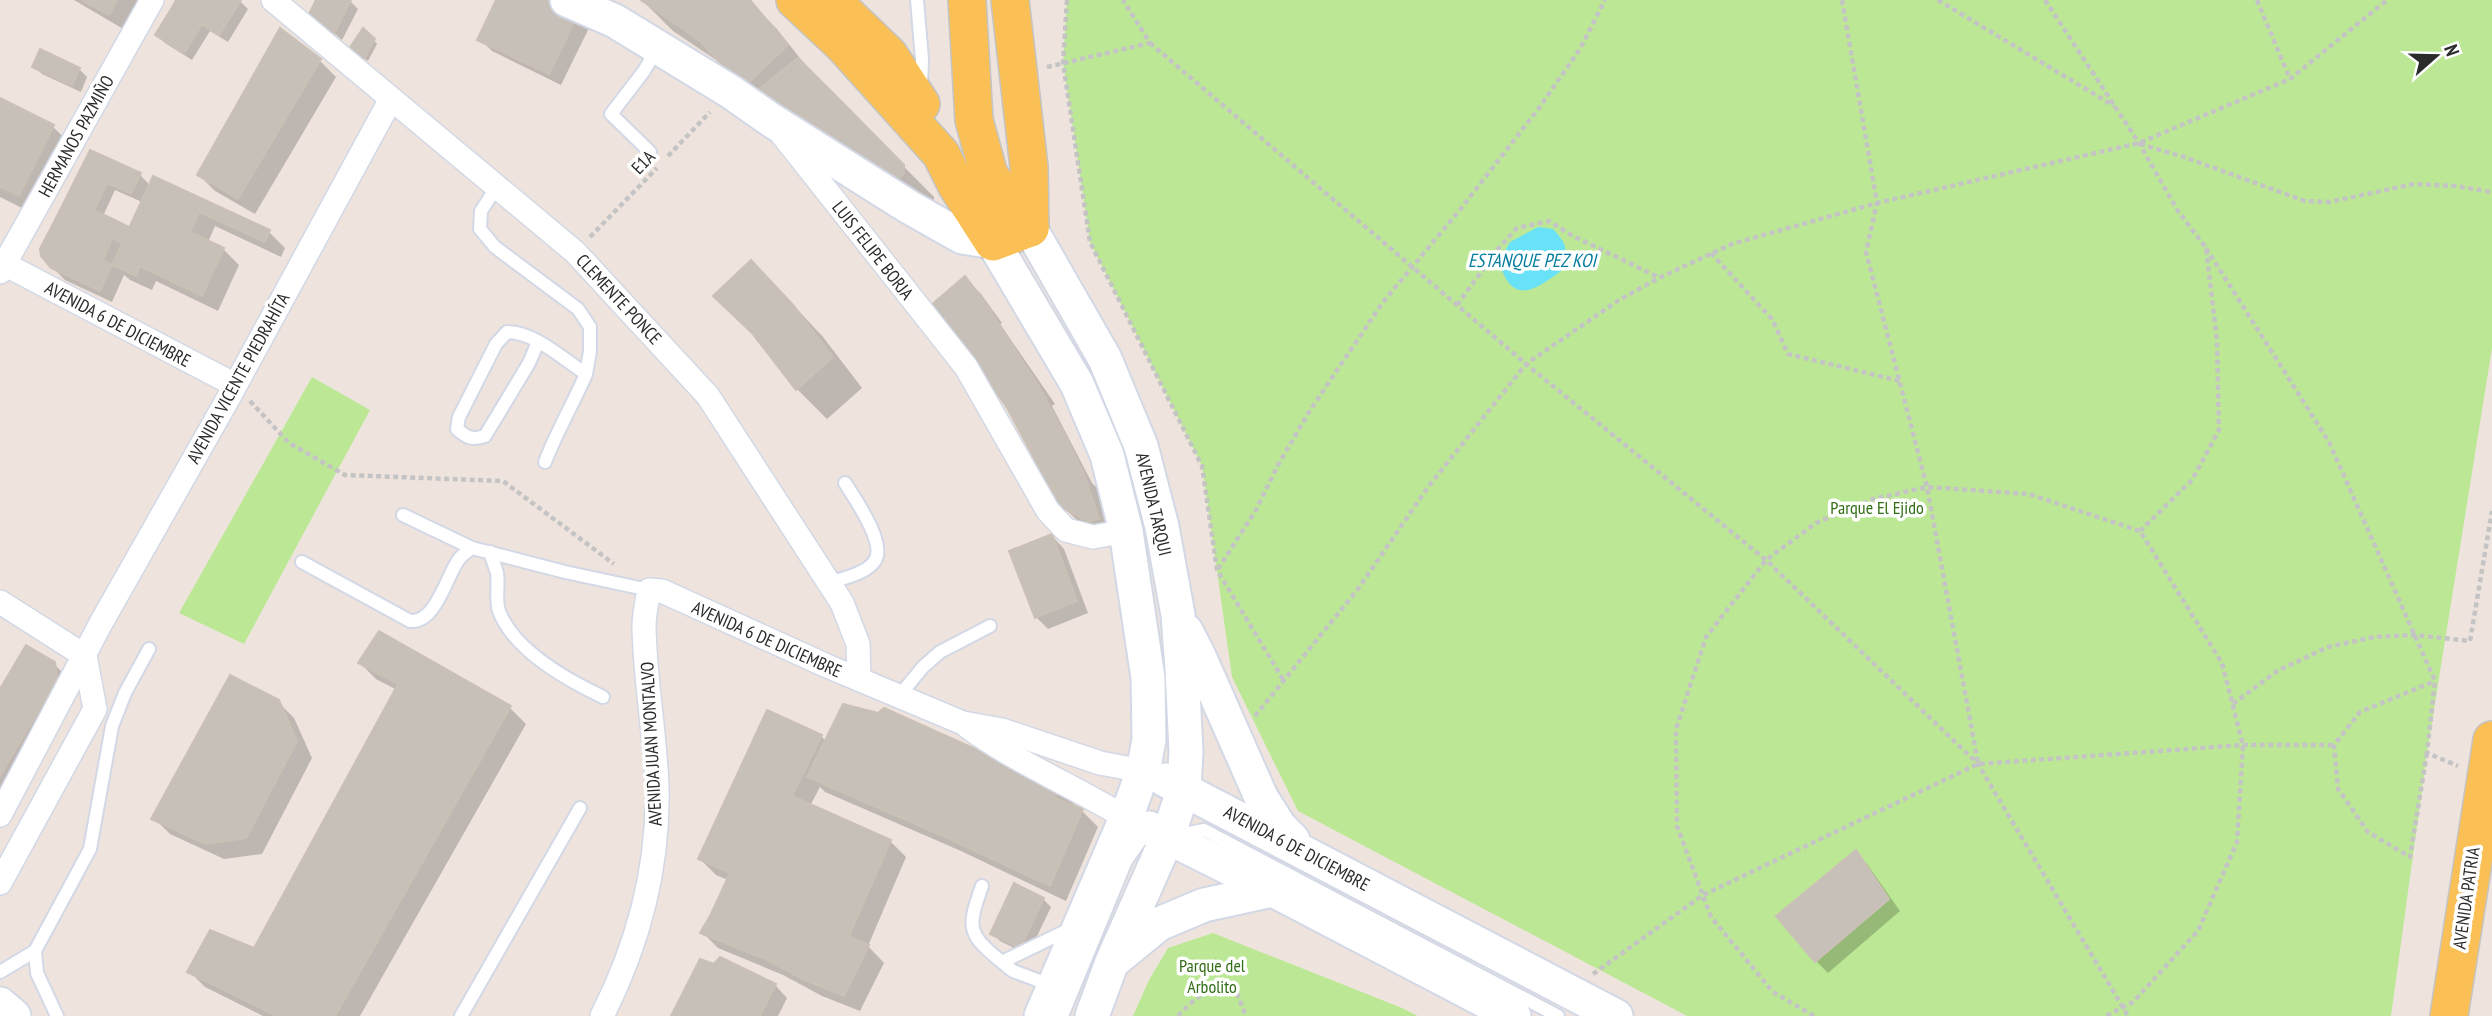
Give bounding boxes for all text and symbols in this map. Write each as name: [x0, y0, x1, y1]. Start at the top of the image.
north arrow: [2401, 21, 2471, 91]
text: N: [2439, 41, 2465, 59]
street label: HERMANOS PAZMIÑO: [33, 71, 119, 201]
street label: E1A: [626, 145, 660, 179]
street label: LUIS FELIPE BORJA: [827, 196, 919, 304]
water label: ESTANQUE PEZ KOI: [1468, 248, 1598, 272]
street label: CLEMENTE PONCE: [571, 249, 667, 349]
street label: AVENIDA 6 DE DICIEMBRE: [41, 276, 195, 372]
street label: AVENIDA VICENTE PIEDRAHÍTA: [182, 288, 295, 467]
street label: AVENIDA TARQUI: [1131, 450, 1177, 558]
park label: Parque El Ejido: [1830, 496, 1924, 519]
street label: AVENIDA 6 DE DICIEMBRE: [689, 596, 845, 682]
street label: AVENIDA JUAN MONTALVO: [635, 661, 667, 827]
street label: AVENIDA 6 DE DICIEMBRE: [1220, 800, 1374, 896]
street label: AVENIDA PATRIA: [2447, 845, 2485, 950]
park label: Parque del Arbolito: [1179, 954, 1246, 998]

